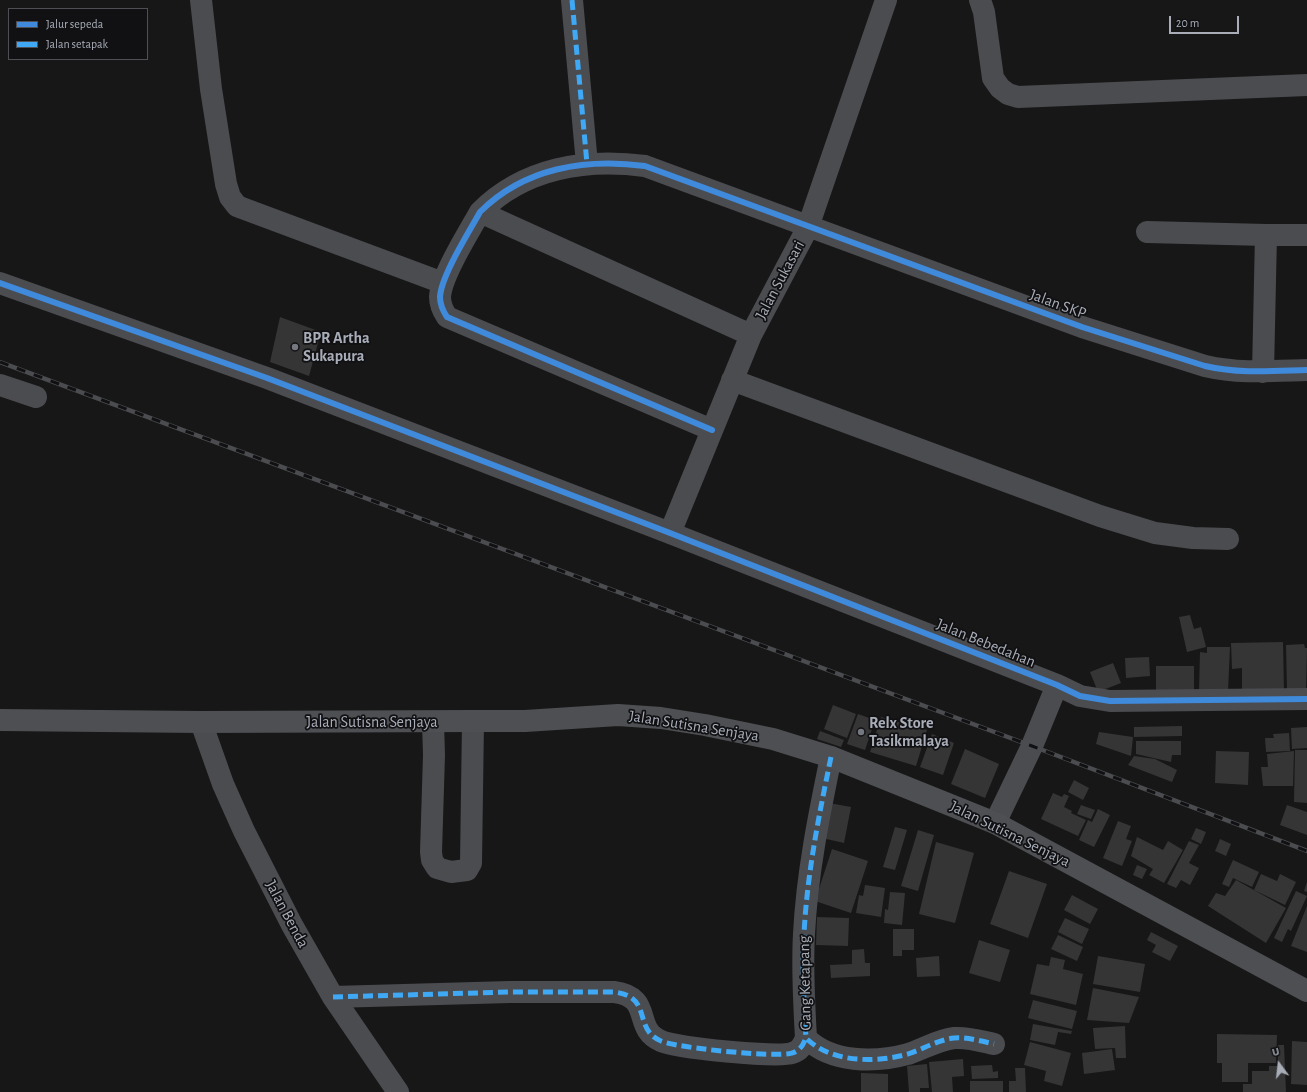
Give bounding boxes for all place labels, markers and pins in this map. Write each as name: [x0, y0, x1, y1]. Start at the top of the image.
place label: BPR Artha Sukapura: [303, 328, 370, 366]
marker: BPR Artha Sukapura: [290, 342, 300, 352]
place label: Relx Store Tasikmalaya: [869, 713, 949, 751]
marker: Relx Store Tasikmalaya: [856, 727, 866, 737]

